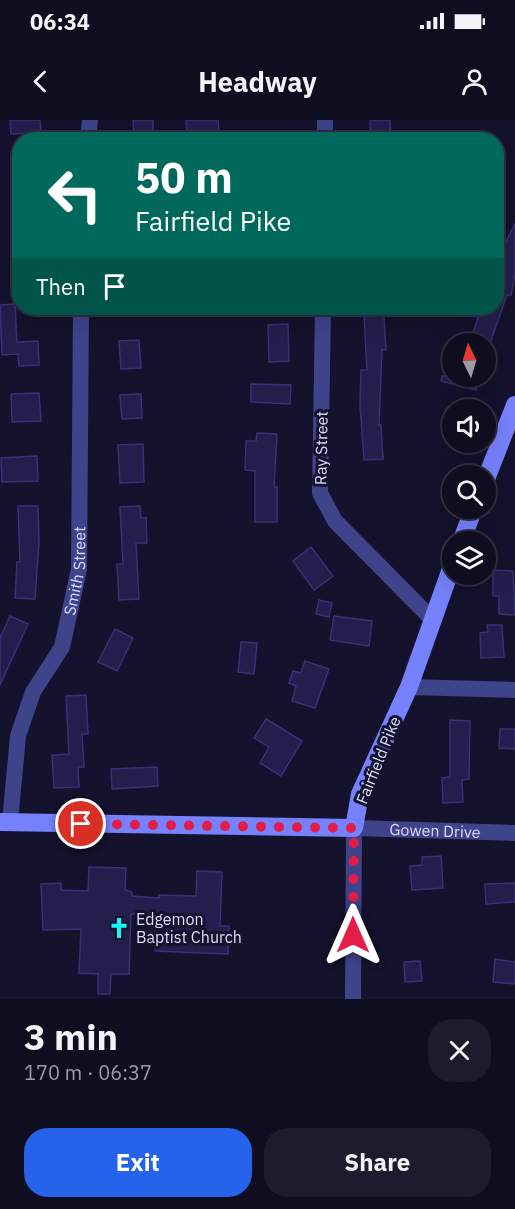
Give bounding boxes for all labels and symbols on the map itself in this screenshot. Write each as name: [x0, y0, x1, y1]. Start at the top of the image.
north arrow: [442, 333, 496, 387]
street label: Ray Street: [310, 411, 332, 485]
street label: Smith Street: [59, 526, 89, 617]
street label: Fairfield Pike: [351, 713, 405, 807]
pin: [55, 798, 106, 849]
street label: Gowen Drive: [389, 819, 481, 842]
position arrow: [321, 903, 385, 967]
place label: Edgemon Baptist Church: [136, 909, 242, 947]
church icon: Edgemon Baptist Church: [107, 916, 131, 940]

